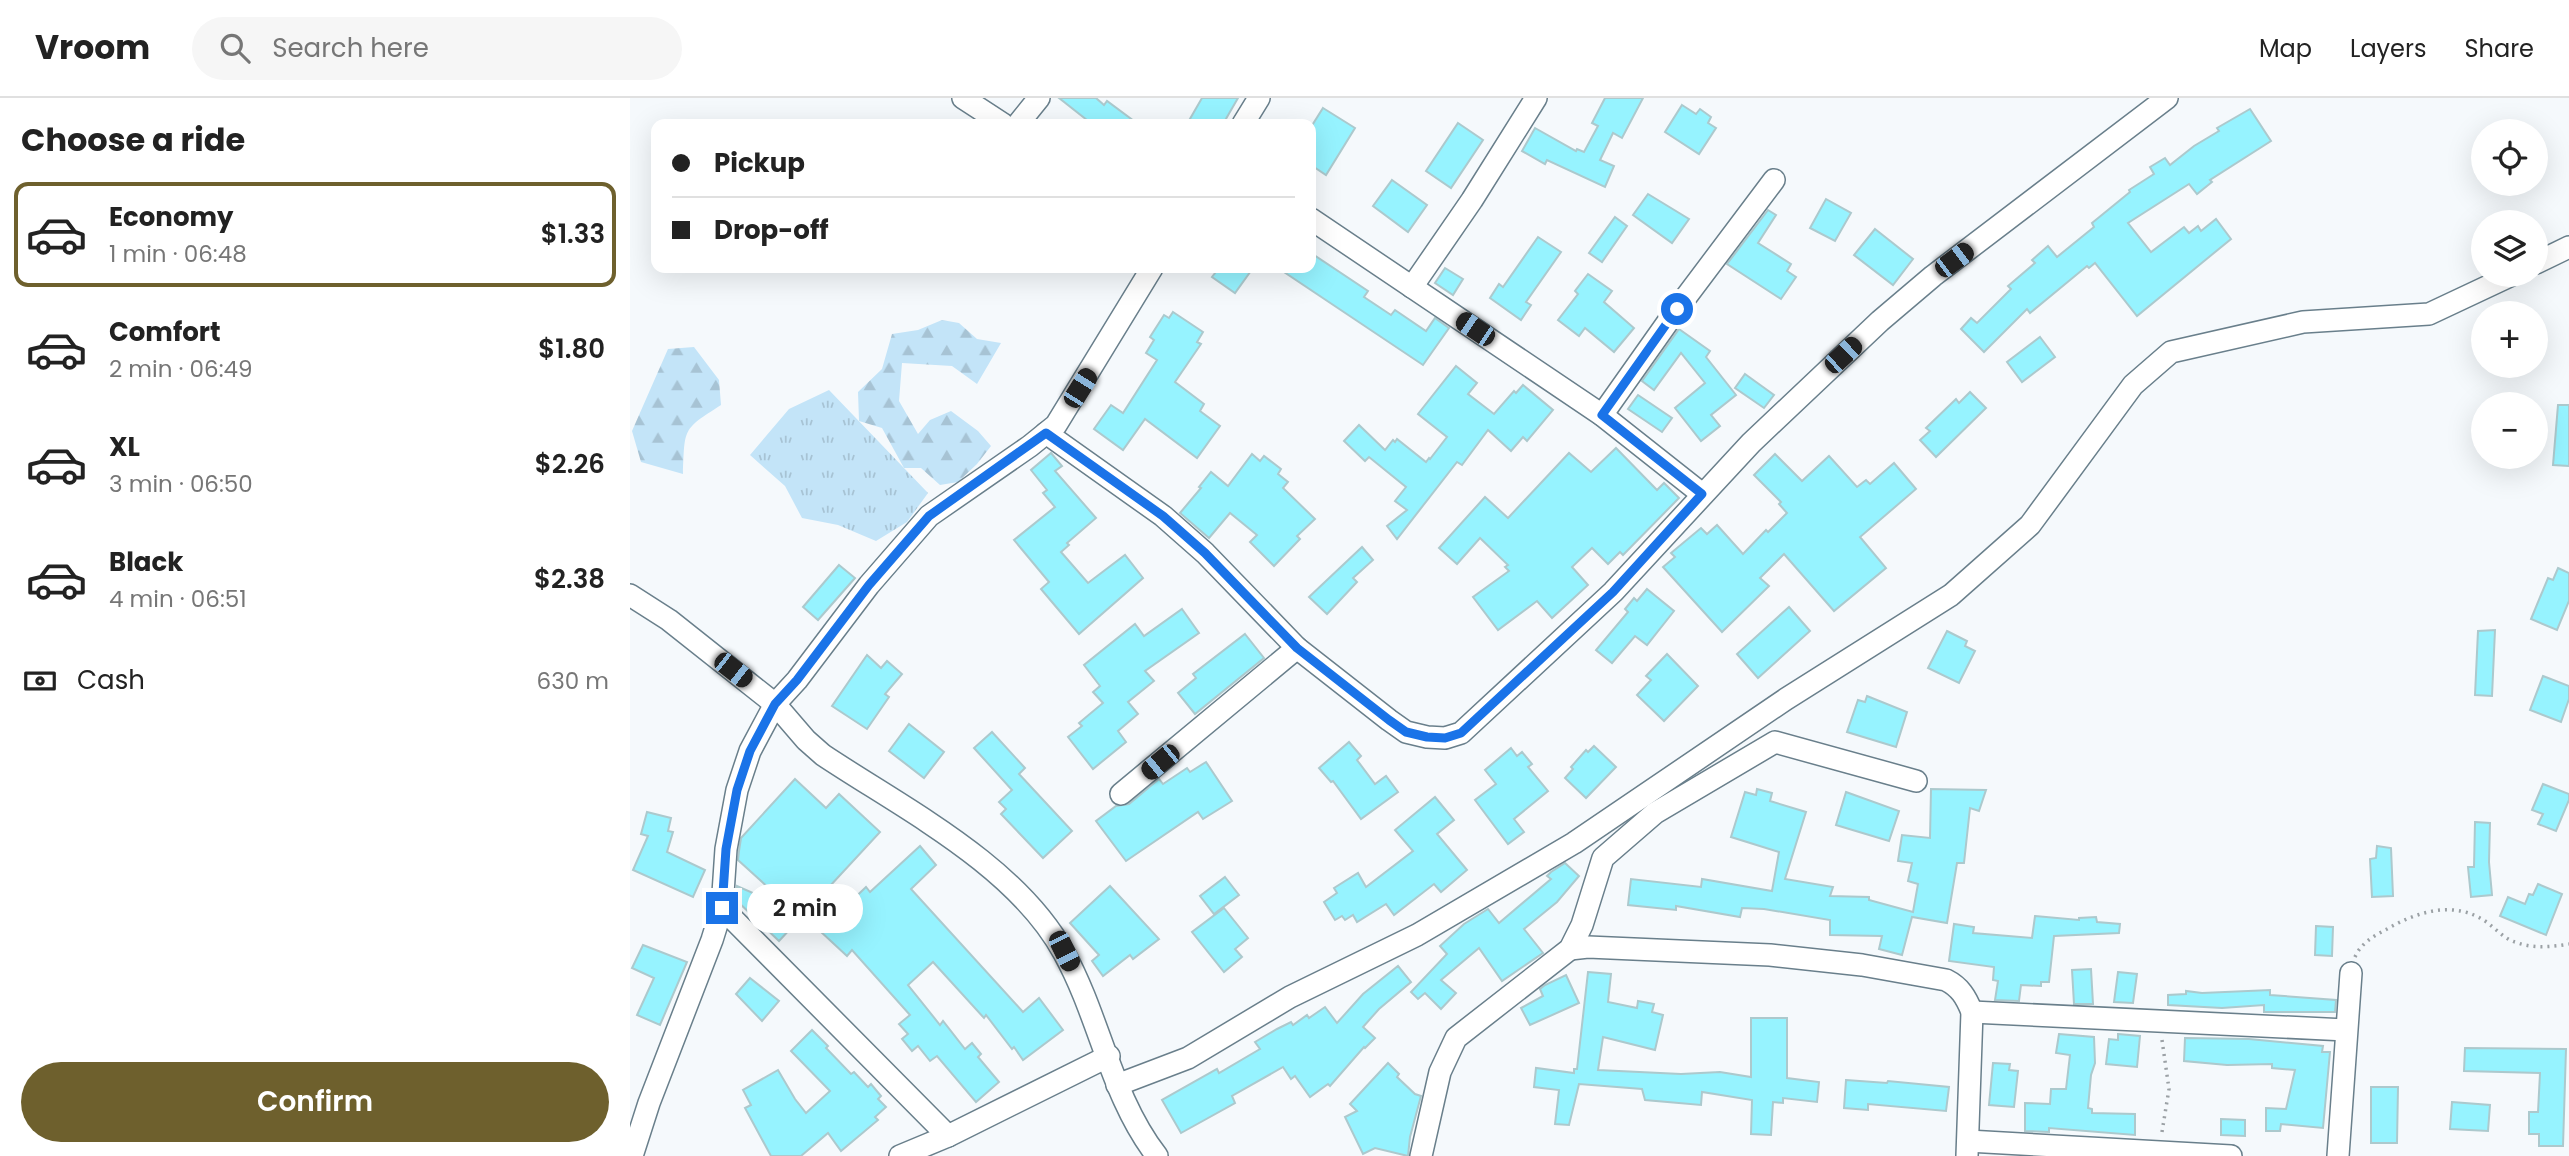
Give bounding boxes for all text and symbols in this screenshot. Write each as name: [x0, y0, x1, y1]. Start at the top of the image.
search box: [192, 17, 682, 80]
text: Vroom: [35, 24, 150, 71]
icon: search: [216, 29, 254, 67]
text: Search here: [272, 30, 429, 66]
text: Map: [2259, 32, 2312, 65]
text: Layers: [2350, 32, 2426, 65]
text: Share: [2464, 32, 2534, 65]
text: Choose a ride: [21, 117, 245, 162]
map controls: [2471, 119, 2548, 469]
button: locate: [2471, 119, 2548, 196]
text: Pickup: [714, 145, 805, 181]
text: Economy: [109, 199, 233, 235]
icon: car: [25, 203, 88, 266]
button: layers: [2471, 210, 2548, 287]
text: Drop-off: [714, 212, 829, 248]
text: $1.33: [541, 216, 605, 252]
text: 1 min · 06:48: [109, 238, 247, 270]
car: [1931, 239, 1978, 281]
route start: [1661, 293, 1693, 325]
button: +: [2471, 301, 2548, 378]
car: [1452, 309, 1499, 349]
text: Comfort: [109, 314, 221, 350]
icon: car: [25, 318, 88, 381]
text: $1.80: [538, 331, 605, 367]
car: [1821, 333, 1866, 377]
text: 2 min · 06:49: [109, 353, 253, 385]
car: [1060, 365, 1101, 411]
button: −: [2471, 392, 2548, 469]
text: XL: [109, 429, 140, 465]
icon: car: [25, 433, 88, 496]
text: $2.26: [535, 446, 605, 482]
text: 3 min · 06:50: [109, 468, 253, 500]
text: Black: [109, 544, 183, 580]
icon: car: [25, 548, 88, 611]
text: $2.38: [534, 561, 605, 597]
text: 4 min · 06:51: [109, 583, 247, 615]
car: [710, 649, 757, 691]
icon: cash: [21, 662, 59, 700]
text: Cash: [77, 662, 145, 698]
text: 630 m: [537, 665, 609, 697]
car: [1138, 741, 1183, 783]
callout: 2 min: [746, 884, 862, 932]
route end: [706, 892, 738, 924]
text: 2 min: [773, 892, 837, 924]
car: [1046, 928, 1083, 974]
button: Confirm: [21, 1062, 609, 1142]

